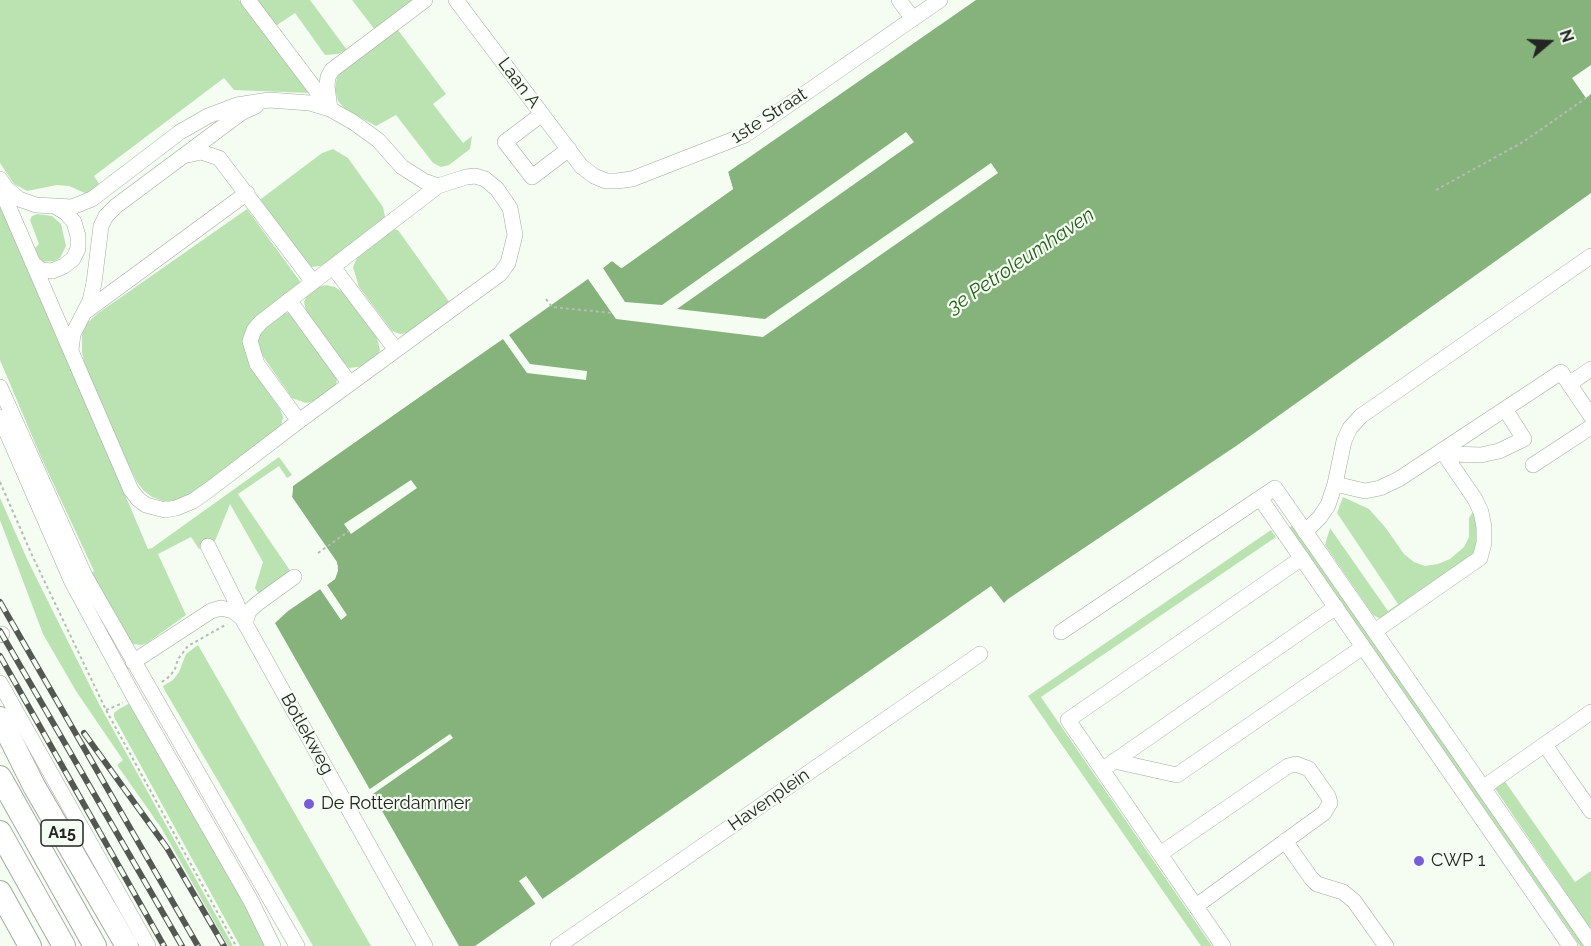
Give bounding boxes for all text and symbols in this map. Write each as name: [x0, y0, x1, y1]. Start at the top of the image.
north arrow: [1519, 12, 1579, 72]
text: N: [1556, 27, 1577, 45]
street label: Laan A: [493, 54, 545, 112]
street label: 1ste Straat: [727, 84, 811, 148]
water label: 3e Petroleumhaven: [943, 203, 1099, 319]
street label: Botlekweg: [276, 690, 338, 778]
street label: Havenplein: [724, 764, 814, 836]
place label: De Rotterdammer: [321, 793, 471, 815]
marker: De Rotterdammer: [302, 797, 316, 811]
road number: A15: [41, 820, 83, 846]
place label: CWP 1: [1431, 850, 1485, 872]
marker: CWP 1: [1412, 854, 1426, 868]

